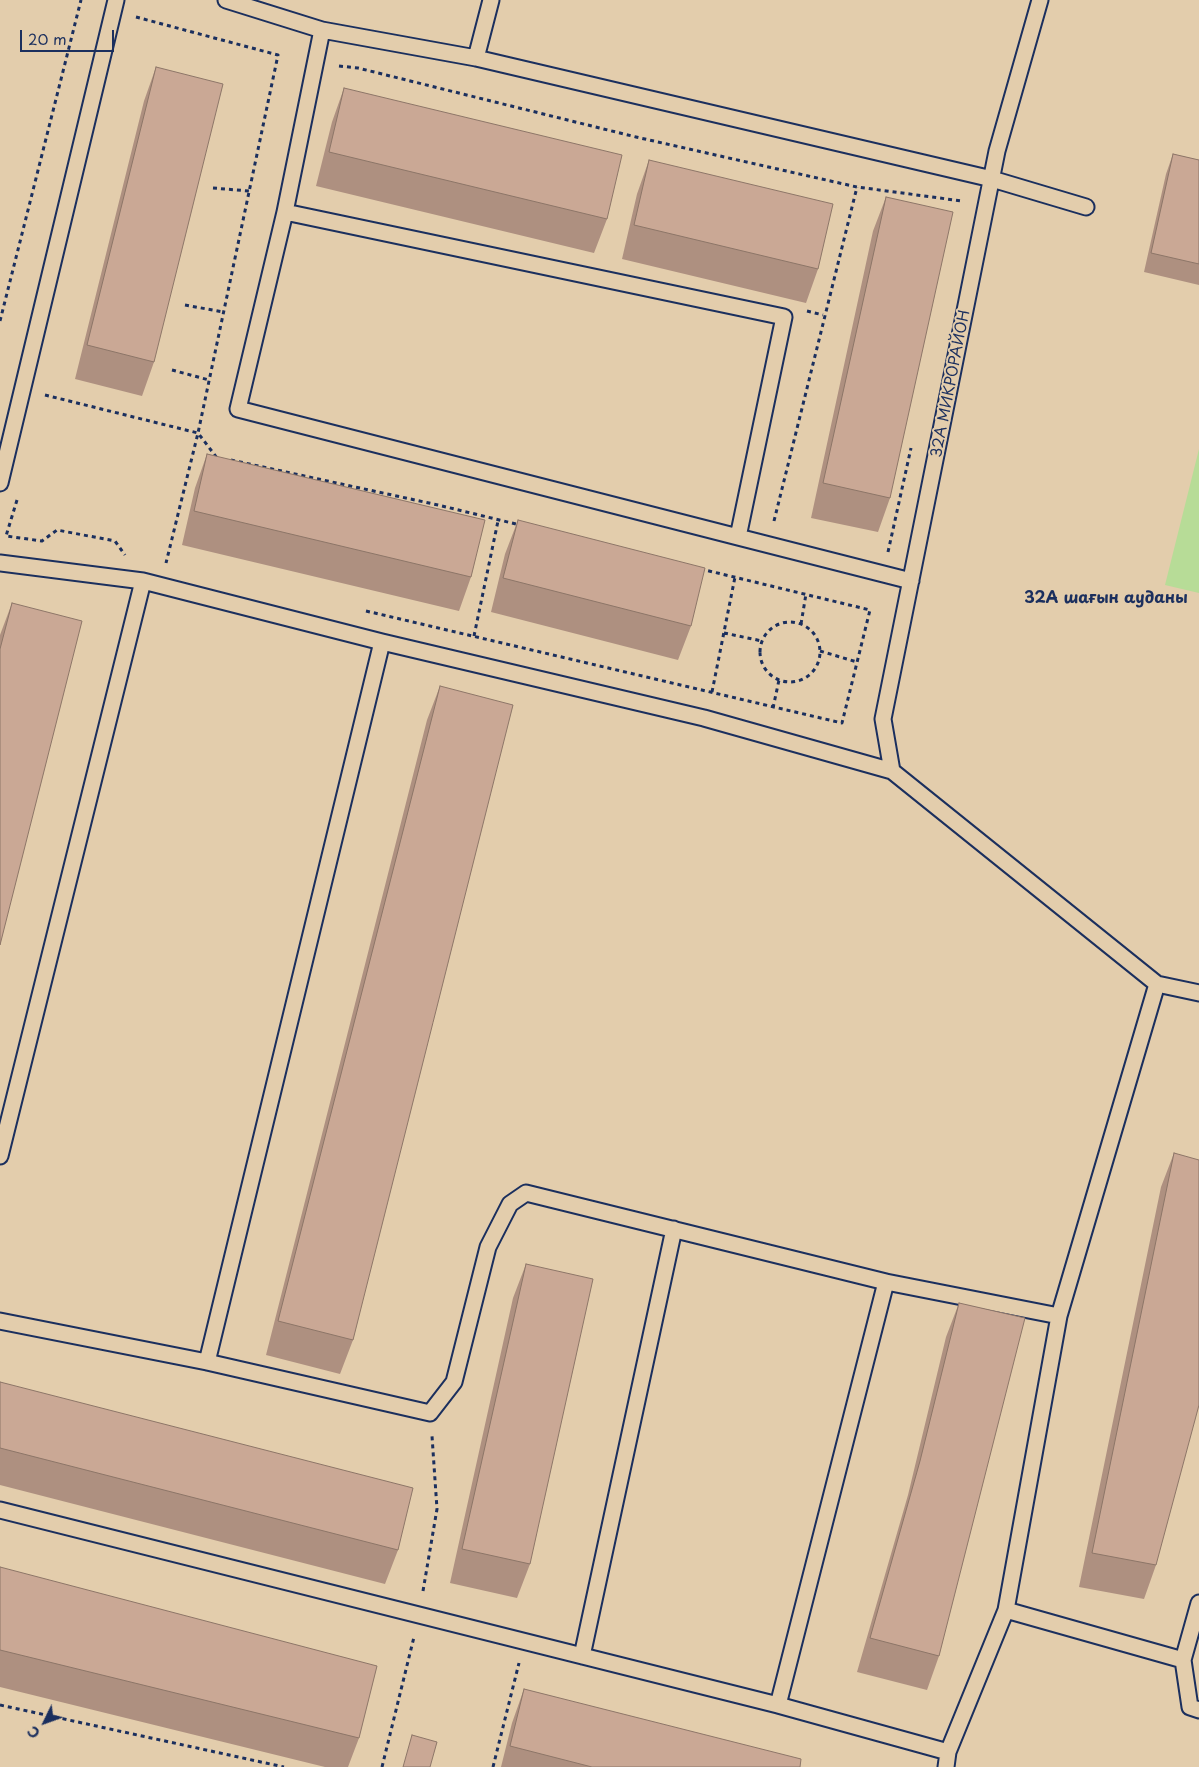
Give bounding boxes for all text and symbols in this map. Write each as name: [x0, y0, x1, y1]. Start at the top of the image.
scale bar: [22, 20, 116, 52]
text: 20 m: [28, 27, 67, 50]
street label: 32А МИКРОРАЙОН: [928, 309, 974, 459]
district label: 32А шағын ауданы: [1024, 589, 1188, 609]
north arrow: [20, 1697, 70, 1747]
text: С: [22, 1721, 45, 1743]

